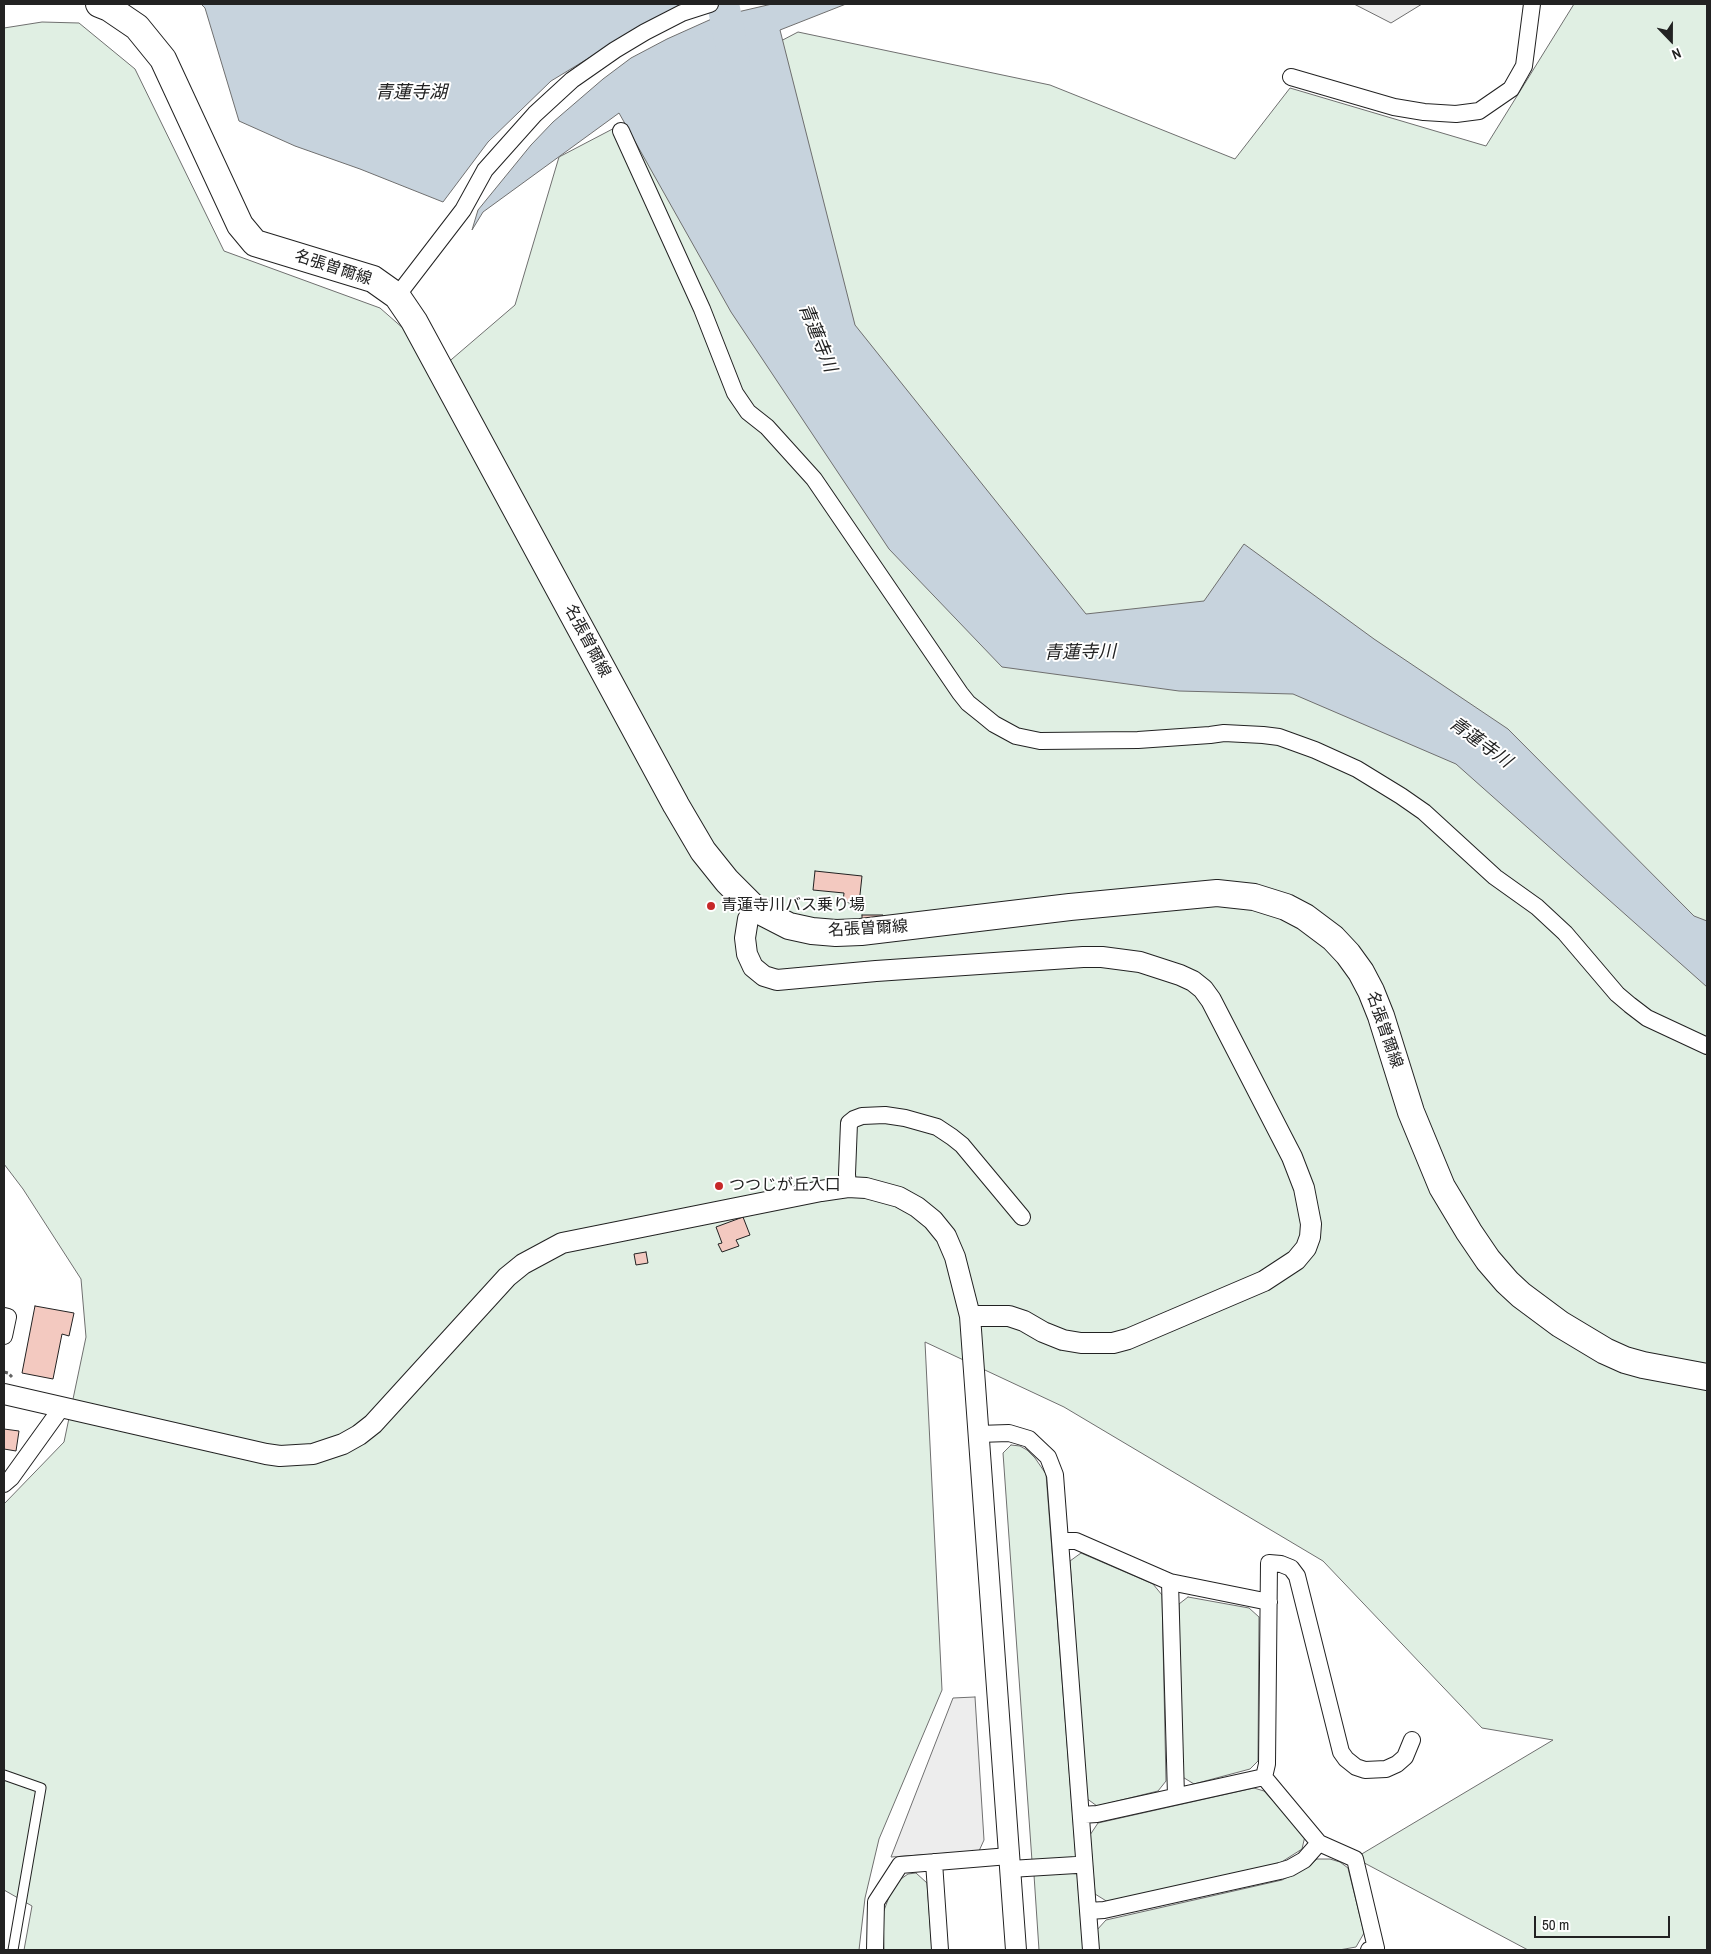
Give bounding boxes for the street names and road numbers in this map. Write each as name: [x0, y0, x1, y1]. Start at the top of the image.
street label: 名張曽爾線: [292, 247, 374, 289]
street label: 名張曽爾線: [560, 601, 614, 681]
street label: 名張曽爾線: [828, 917, 908, 941]
street label: 名張曽爾線: [1362, 989, 1406, 1071]

